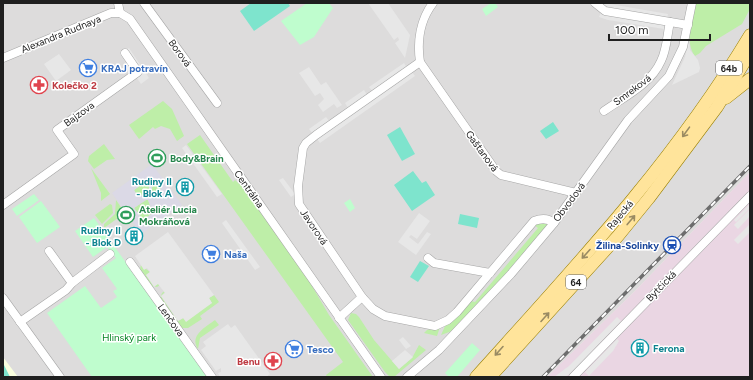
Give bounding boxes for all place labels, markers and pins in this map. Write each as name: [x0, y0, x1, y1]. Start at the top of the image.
supermarket icon: KRAJ potravín: [78, 58, 98, 78]
place label: KRAJ potravín: [101, 62, 168, 75]
pharmacy icon: Kolečko 2: [29, 75, 49, 95]
place label: Kolečko 2: [52, 79, 97, 92]
sports icon: Body&Brain: [147, 148, 167, 168]
place label: Body&Brain: [170, 152, 224, 165]
place label: Rudiny II - Blok A: [132, 175, 173, 200]
building icon: Rudiny II - Blok A: [175, 177, 195, 197]
place label: Ateliér Lucia Mokráňová: [139, 203, 197, 228]
sports icon: Ateliér Lucia Mokráňová: [116, 205, 136, 225]
place label: Rudiny II - Blok D: [81, 224, 121, 249]
building icon: Rudiny II - Blok D: [124, 226, 144, 246]
station icon: Žilina-Solinky: [662, 235, 682, 255]
place label: Žilina-Solinky: [596, 239, 659, 252]
supermarket icon: Naša: [201, 244, 221, 264]
place label: Naša: [224, 248, 247, 261]
building icon: Ferona: [630, 338, 650, 358]
supermarket icon: Tesco: [284, 339, 304, 359]
place label: Ferona: [653, 342, 685, 355]
place label: Tesco: [307, 343, 334, 356]
pharmacy icon: Benu: [263, 351, 283, 371]
place label: Benu: [237, 355, 260, 368]

